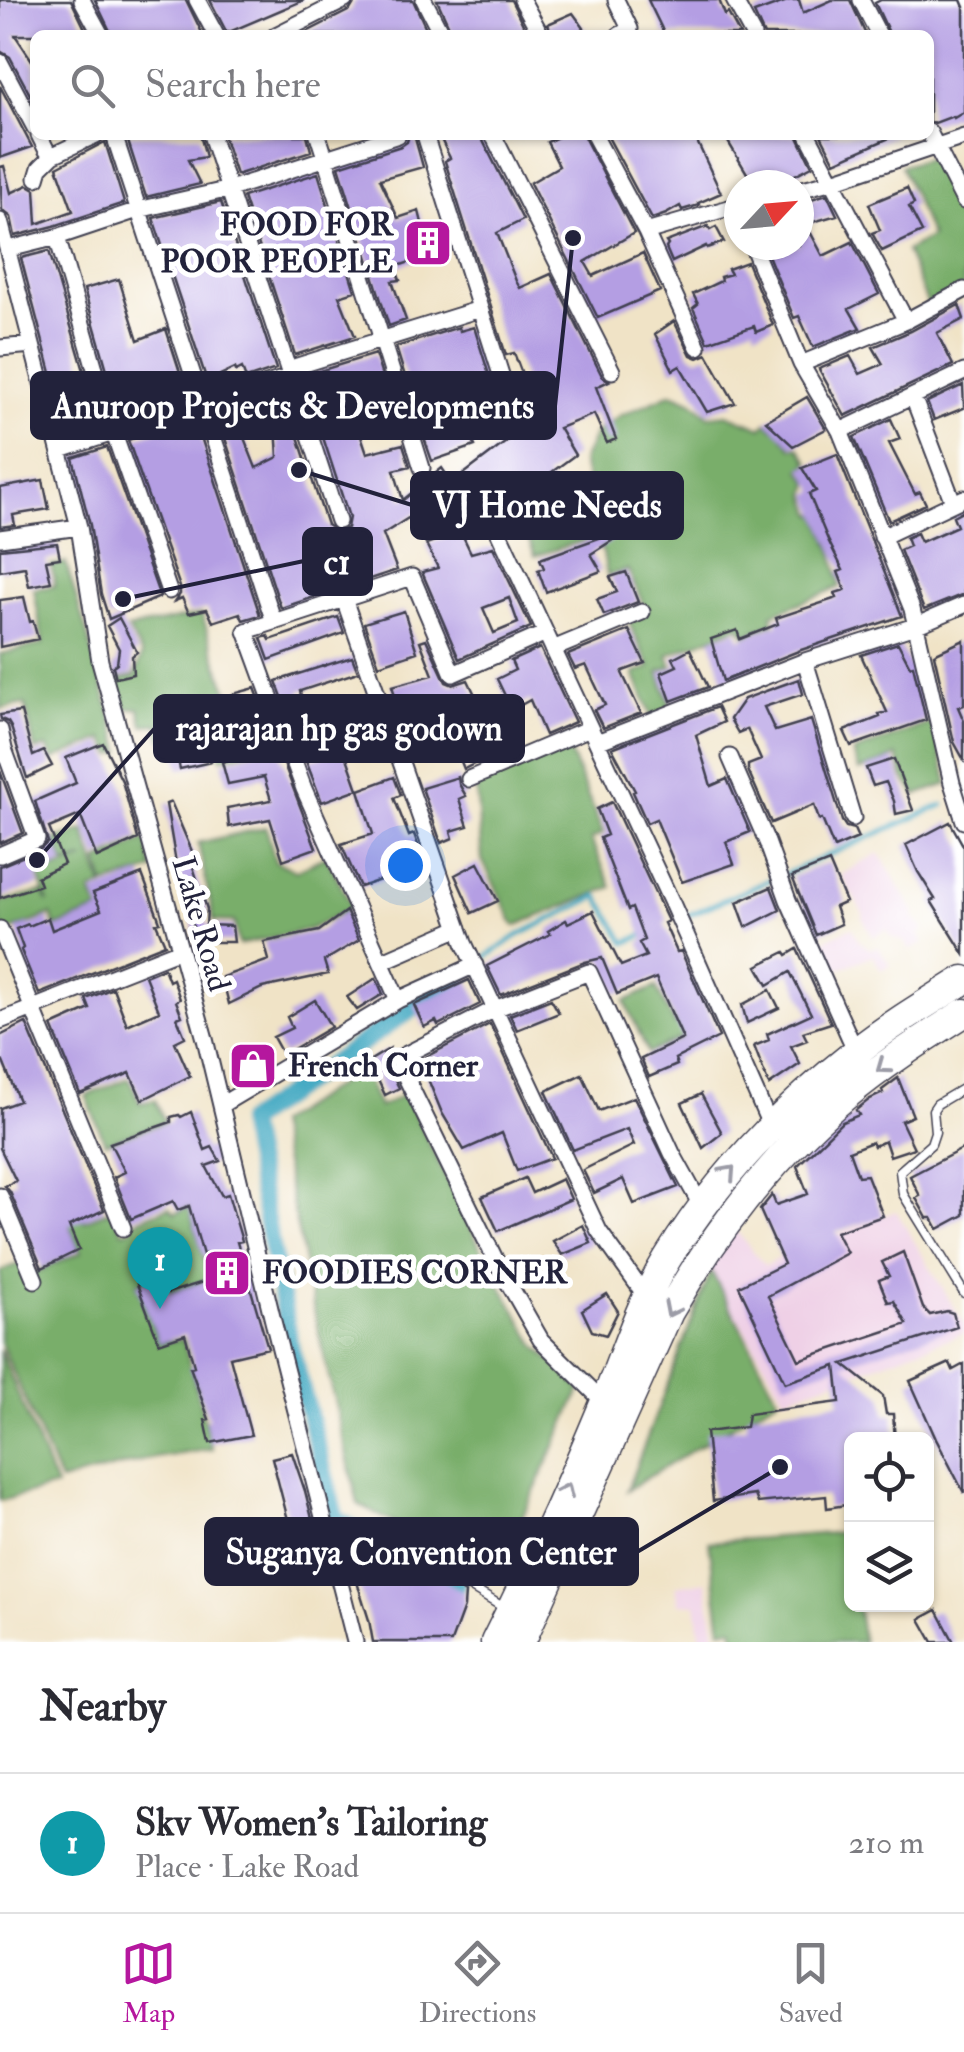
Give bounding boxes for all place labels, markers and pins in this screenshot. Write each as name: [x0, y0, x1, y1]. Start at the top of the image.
place label: FOOD FOR POOR PEOPLE: [160, 205, 395, 282]
building icon: FOOD FOR POOR PEOPLE: [402, 217, 454, 269]
callout: Anuroop Projects & Developments: [32, 373, 555, 438]
callout: VJ Home Needs: [412, 473, 682, 538]
callout: c1: [304, 529, 371, 594]
callout: rajarajan hp gas godown: [155, 696, 523, 761]
shop icon: French Corner: [227, 1040, 279, 1092]
place label: French Corner: [288, 1046, 479, 1086]
pin: 1: [128, 1226, 192, 1309]
building icon: FOODIES CORNER: [201, 1247, 253, 1299]
place label: FOODIES CORNER: [262, 1253, 569, 1293]
callout: Suganya Convention Center: [206, 1519, 637, 1584]

